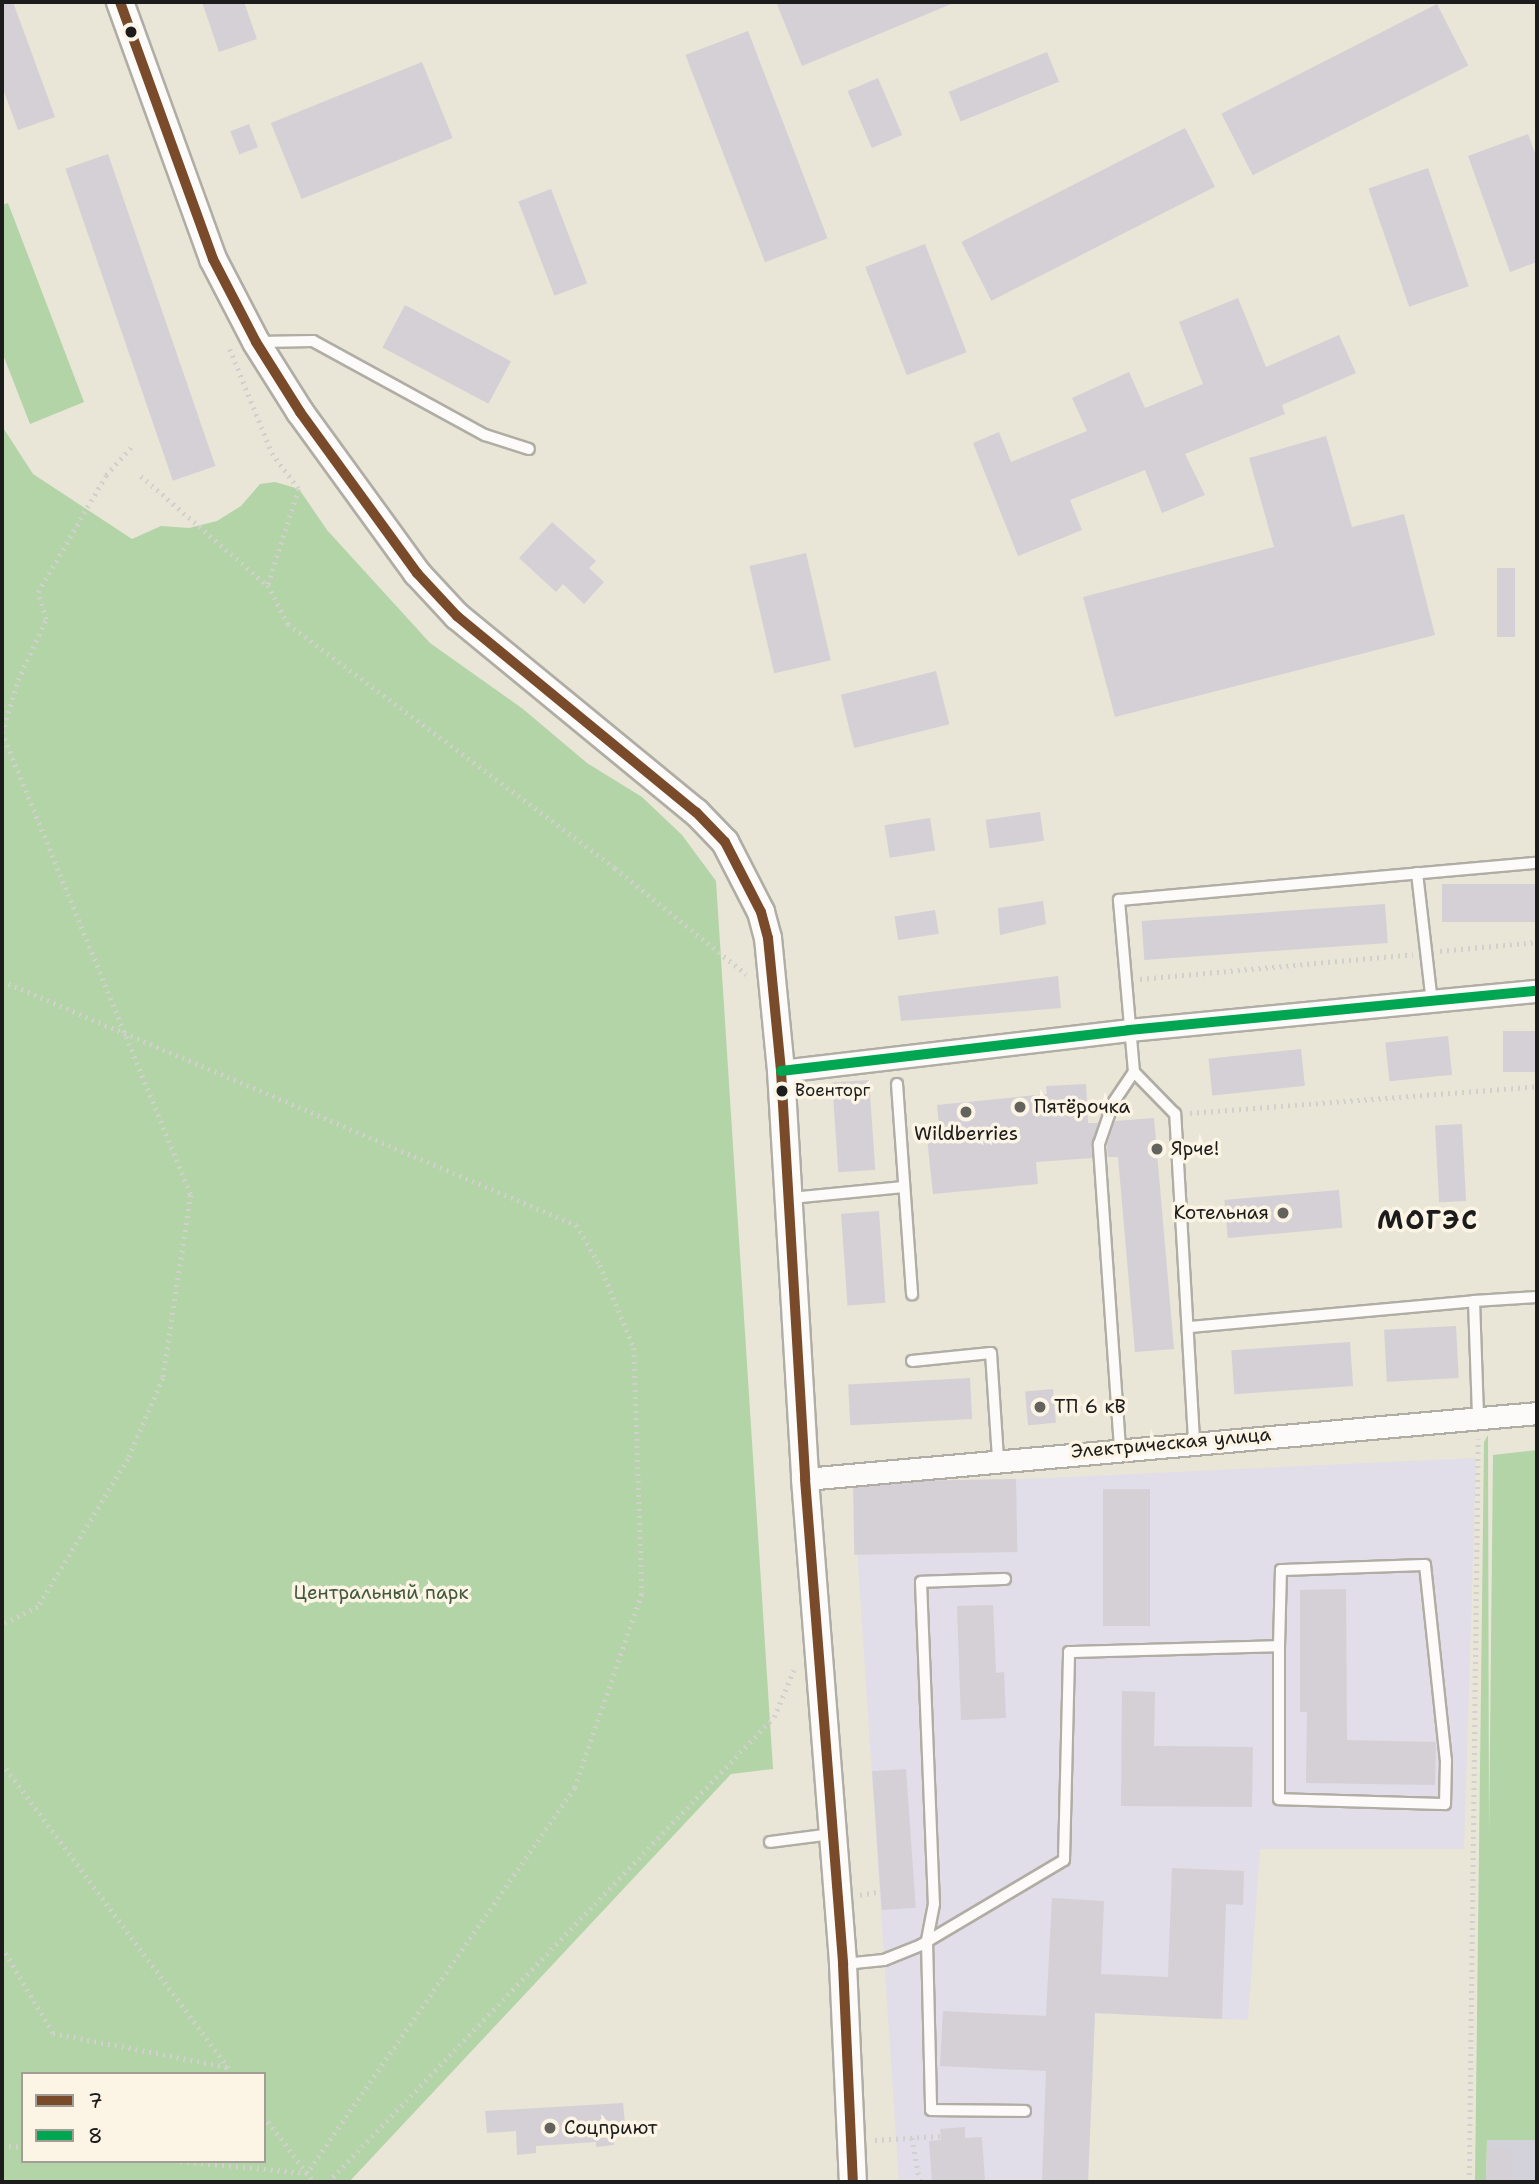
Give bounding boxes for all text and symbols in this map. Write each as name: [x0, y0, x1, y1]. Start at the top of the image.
unlabelled marker: [124, 25, 138, 39]
place label: Военторг: [795, 1081, 870, 1101]
marker: Военторг: [775, 1084, 789, 1098]
place label: Пятёрочка: [1034, 1096, 1130, 1118]
marker: Пятёрочка: [1012, 1099, 1028, 1115]
marker: Wildberries: [958, 1104, 974, 1120]
place label: Wildberries: [914, 1123, 1018, 1145]
place label: Ярче!: [1171, 1138, 1219, 1160]
marker: Ярче!: [1149, 1141, 1165, 1157]
place label: Котельная: [1173, 1202, 1269, 1224]
district label: МОГЭС: [1377, 1204, 1479, 1236]
marker: Котельная: [1275, 1205, 1291, 1221]
place label: ТП 6 кВ: [1054, 1396, 1126, 1418]
marker: ТП 6 кВ: [1032, 1399, 1048, 1415]
street label: Электрическая улица: [1070, 1423, 1272, 1463]
park label: Центральный парк: [294, 1582, 468, 1604]
legend: [21, 2072, 266, 2163]
text: 7: [88, 2087, 103, 2115]
place label: Соцприют: [564, 2117, 657, 2139]
marker: Соцприют: [542, 2120, 558, 2136]
text: 8: [88, 2122, 103, 2150]

